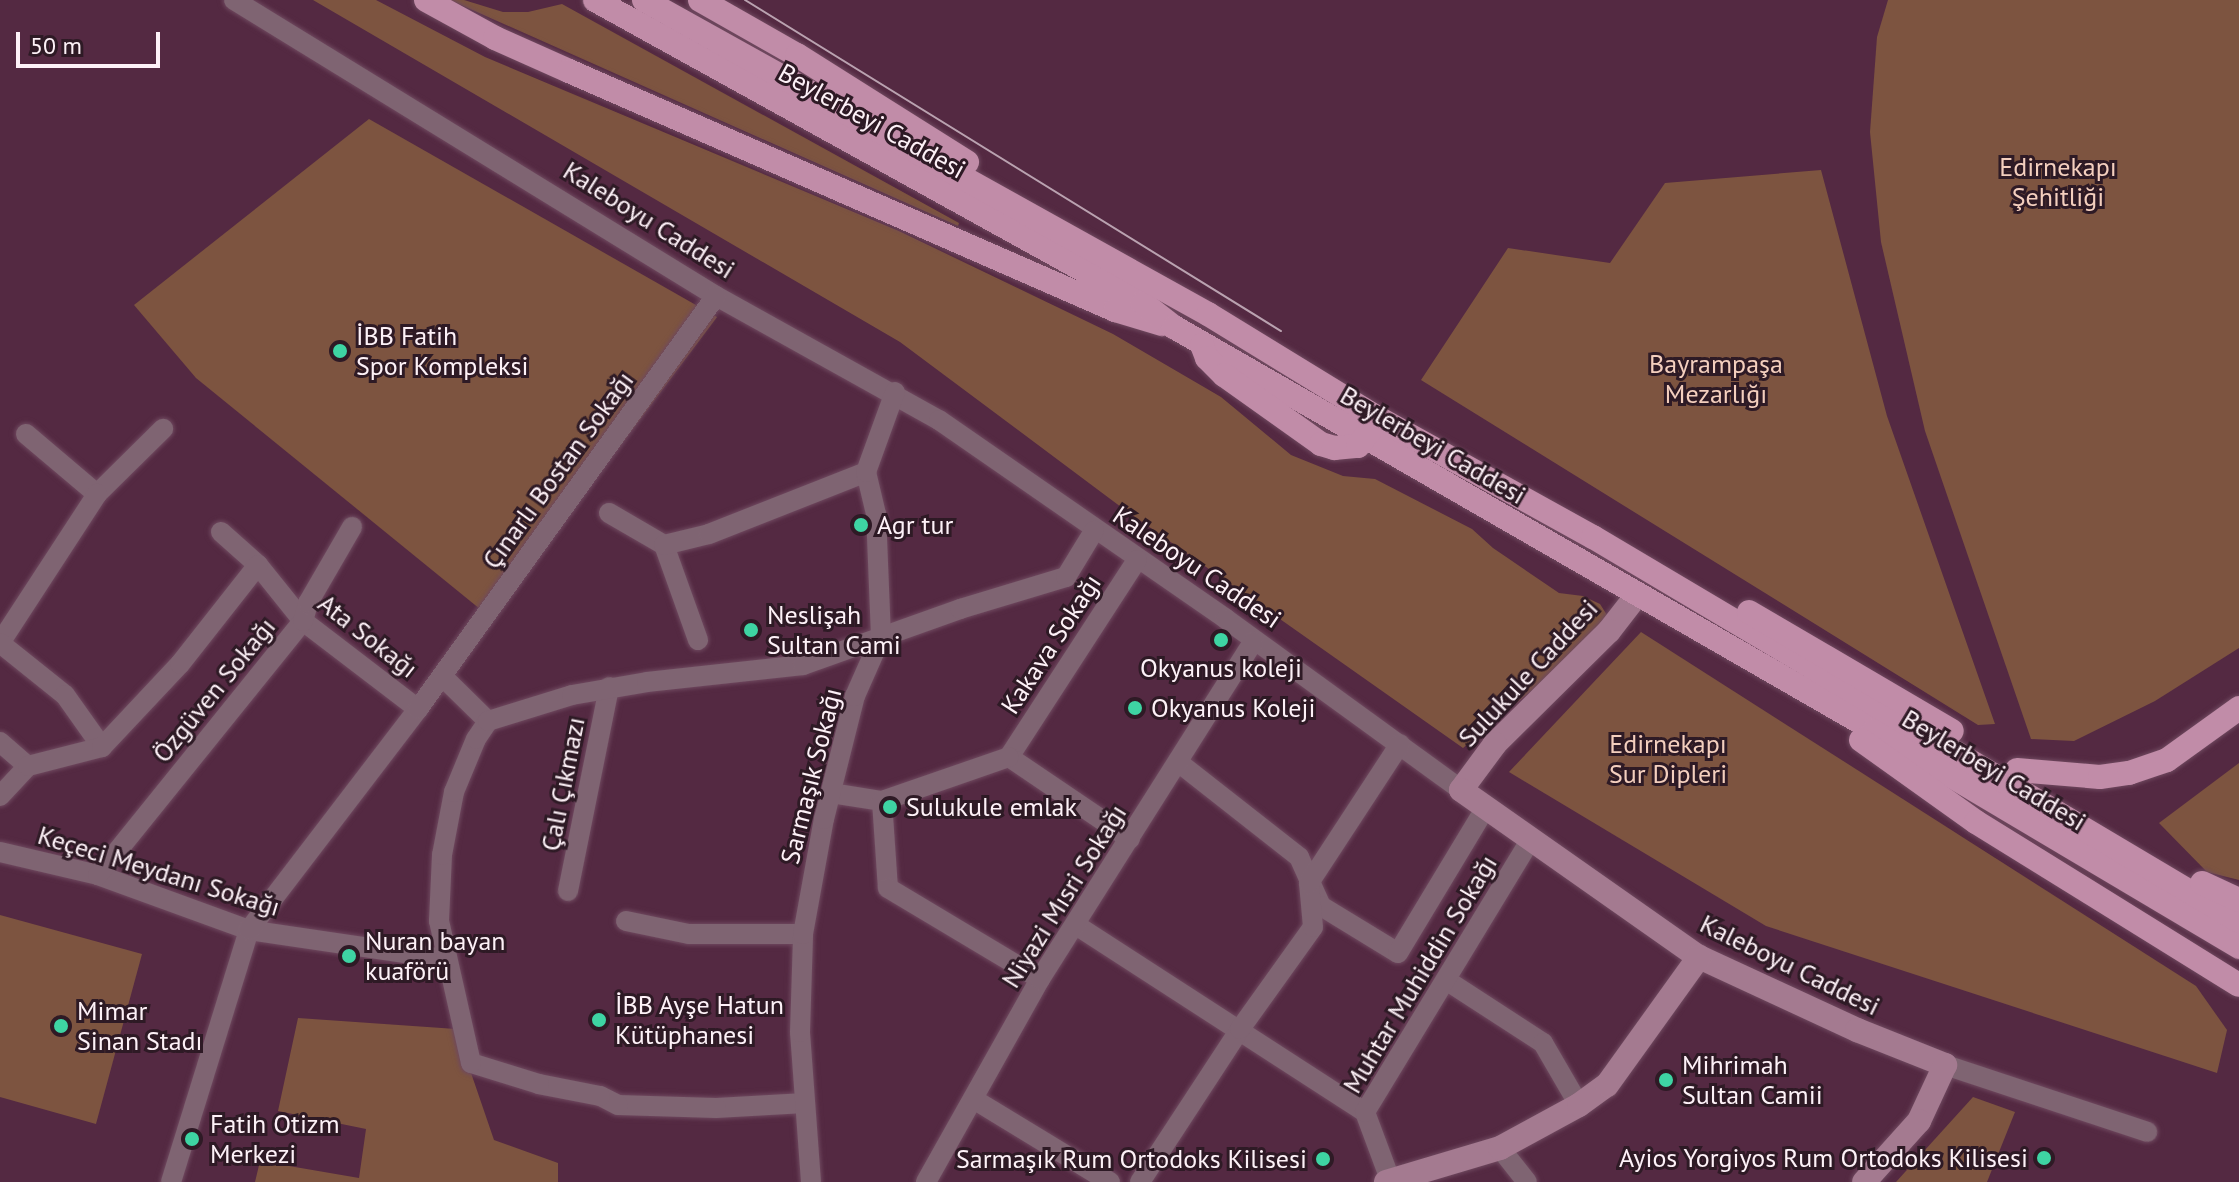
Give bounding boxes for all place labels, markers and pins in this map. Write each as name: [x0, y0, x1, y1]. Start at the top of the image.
place label: İBB Fatih Spor Kompleksi: [356, 320, 528, 382]
marker: İBB Fatih Spor Kompleksi: [331, 342, 349, 360]
place label: Agr tur: [877, 509, 953, 541]
marker: Agr tur: [852, 516, 870, 534]
place label: Neslişah Sultan Cami: [767, 599, 901, 660]
marker: Neslişah Sultan Cami: [742, 621, 760, 639]
marker: Okyanus koleji: [1212, 631, 1230, 649]
place label: Okyanus koleji: [1140, 652, 1302, 684]
place label: Okyanus Koleji: [1151, 692, 1315, 724]
marker: Okyanus Koleji: [1126, 699, 1144, 717]
place label: Sulukule emlak: [906, 791, 1077, 823]
marker: Sulukule emlak: [881, 798, 899, 816]
place label: Nuran bayan kuaförü: [365, 925, 506, 986]
marker: Nuran bayan kuaförü: [340, 947, 358, 965]
place label: İBB Ayşe Hatun Kütüphanesi: [615, 989, 785, 1050]
place label: Mimar Sinan Stadı: [77, 995, 203, 1056]
marker: İBB Ayşe Hatun Kütüphanesi: [590, 1011, 608, 1029]
marker: Mimar Sinan Stadı: [52, 1017, 70, 1035]
place label: Mihrimah Sultan Camii: [1682, 1049, 1823, 1110]
marker: Mihrimah Sultan Camii: [1657, 1071, 1675, 1089]
place label: Fatih Otizm Merkezi: [210, 1108, 340, 1170]
marker: Fatih Otizm Merkezi: [181, 1128, 203, 1150]
place label: Ayios Yorgiyos Rum Ortodoks Kilisesi: [1618, 1142, 2028, 1174]
place label: Sarmaşık Rum Ortodoks Kilisesi: [955, 1143, 1307, 1175]
marker: Ayios Yorgiyos Rum Ortodoks Kilisesi: [2035, 1149, 2053, 1167]
marker: Sarmaşık Rum Ortodoks Kilisesi: [1314, 1150, 1332, 1168]

